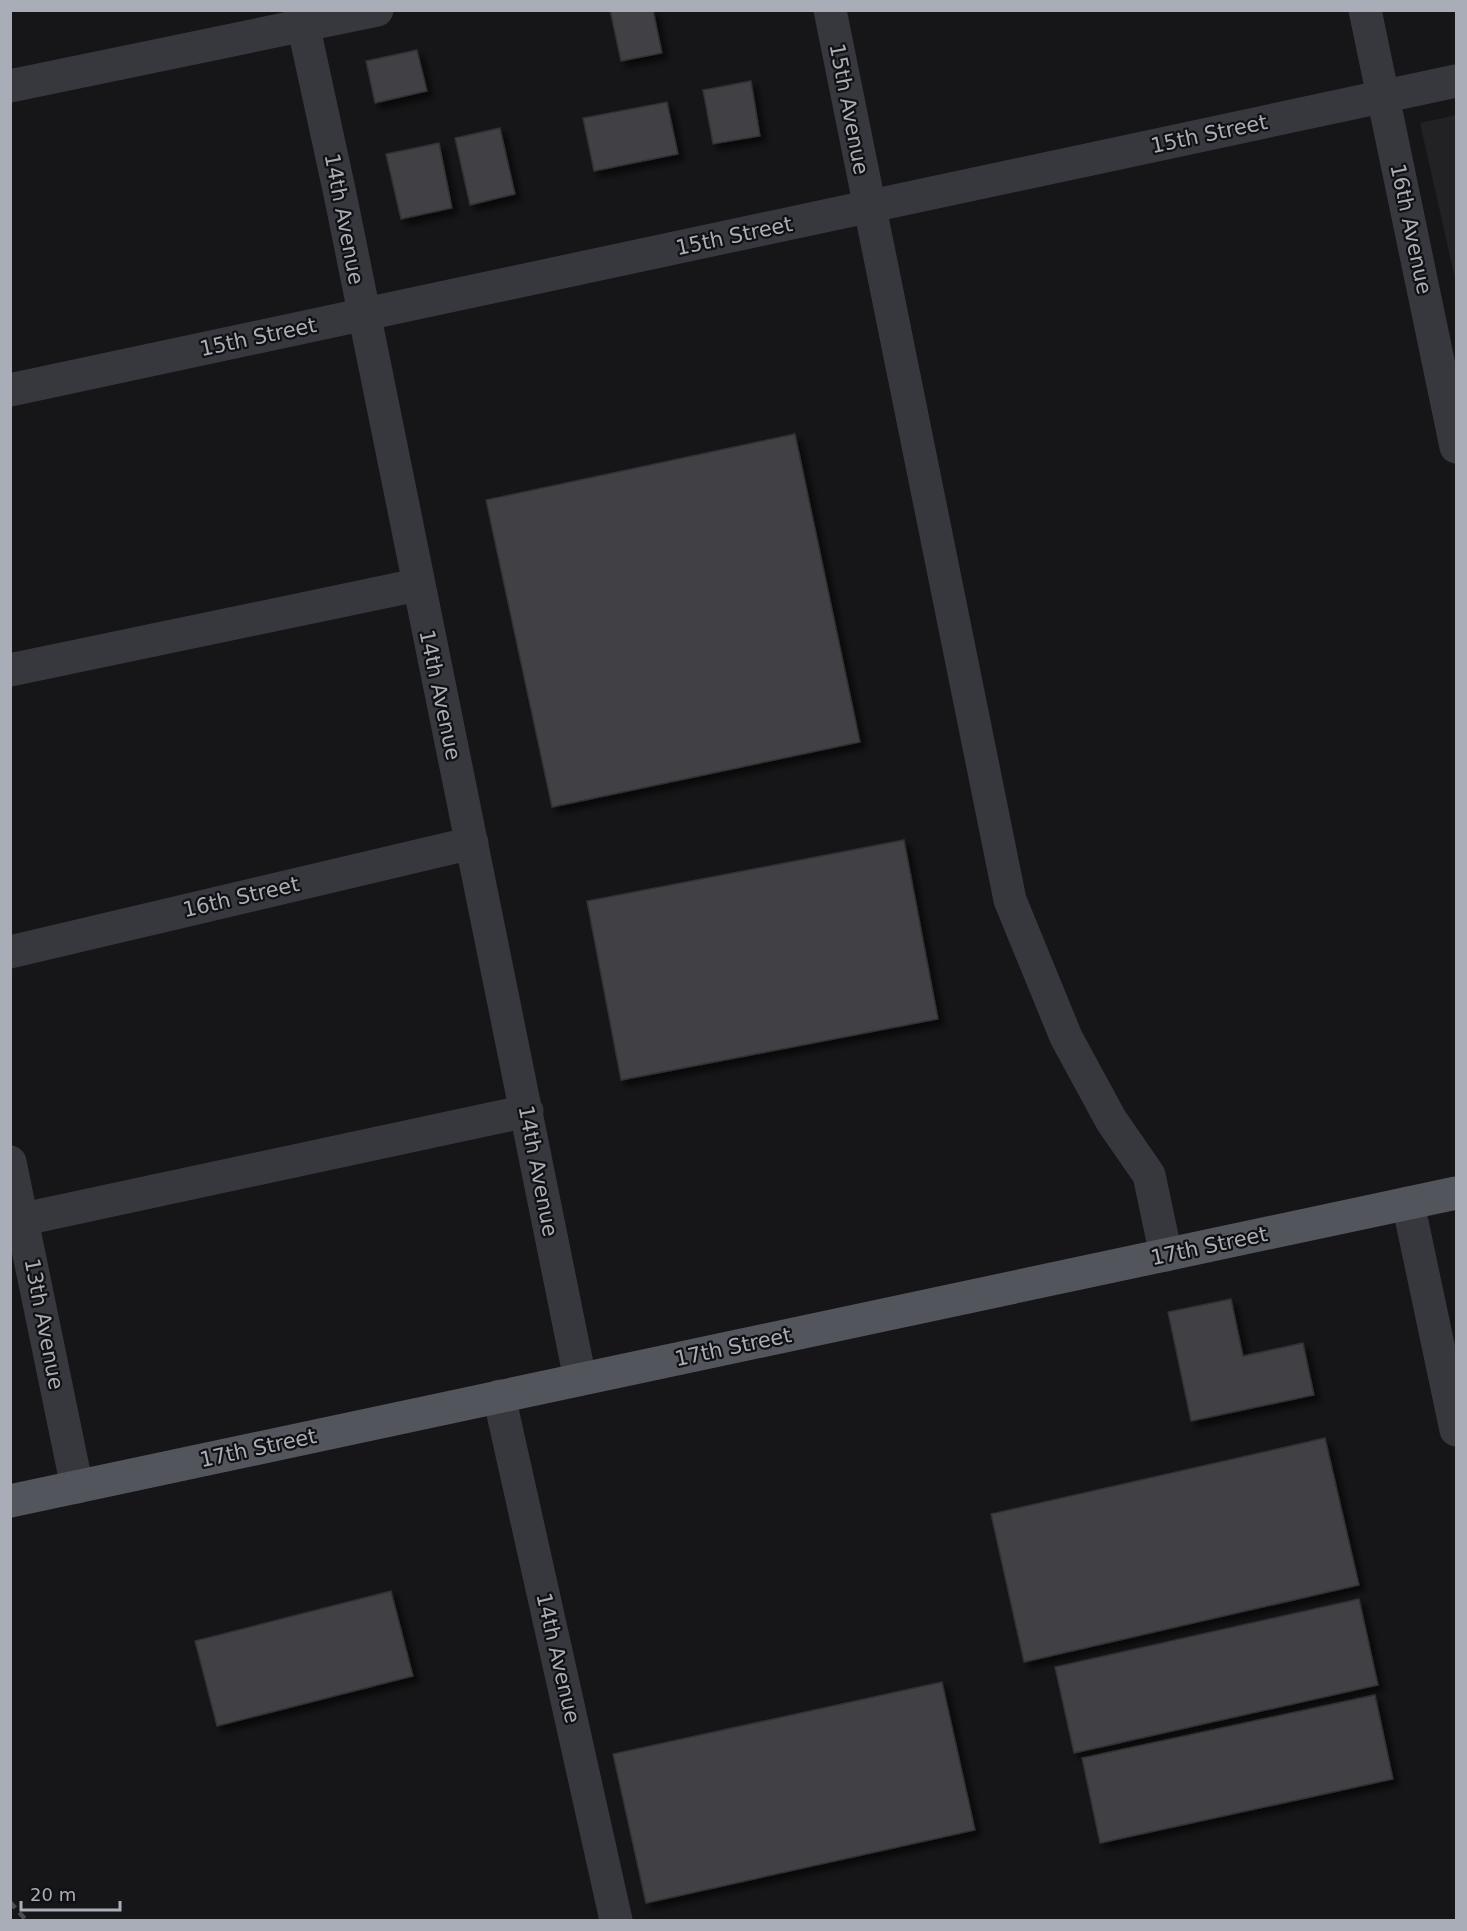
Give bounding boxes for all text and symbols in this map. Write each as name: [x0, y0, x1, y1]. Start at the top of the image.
street label: 15th Avenue: [825, 41, 873, 177]
street label: 15th Street: [1148, 110, 1270, 158]
street label: 14th Avenue: [320, 151, 368, 287]
street label: 16th Avenue: [1385, 161, 1437, 297]
street label: 15th Street: [673, 212, 795, 260]
street label: 15th Street: [197, 313, 319, 361]
street label: 14th Avenue: [414, 627, 466, 763]
street label: 16th Street: [180, 872, 302, 922]
street label: 14th Avenue: [514, 1103, 562, 1239]
street label: 17th Street: [1148, 1222, 1270, 1270]
street label: 13th Avenue: [20, 1256, 68, 1392]
street label: 17th Street: [672, 1323, 794, 1371]
street label: 17th Street: [197, 1424, 319, 1472]
street label: 14th Avenue: [531, 1591, 585, 1725]
scale bar: [21, 1874, 120, 1912]
text: 20 m: [30, 1884, 76, 1905]

